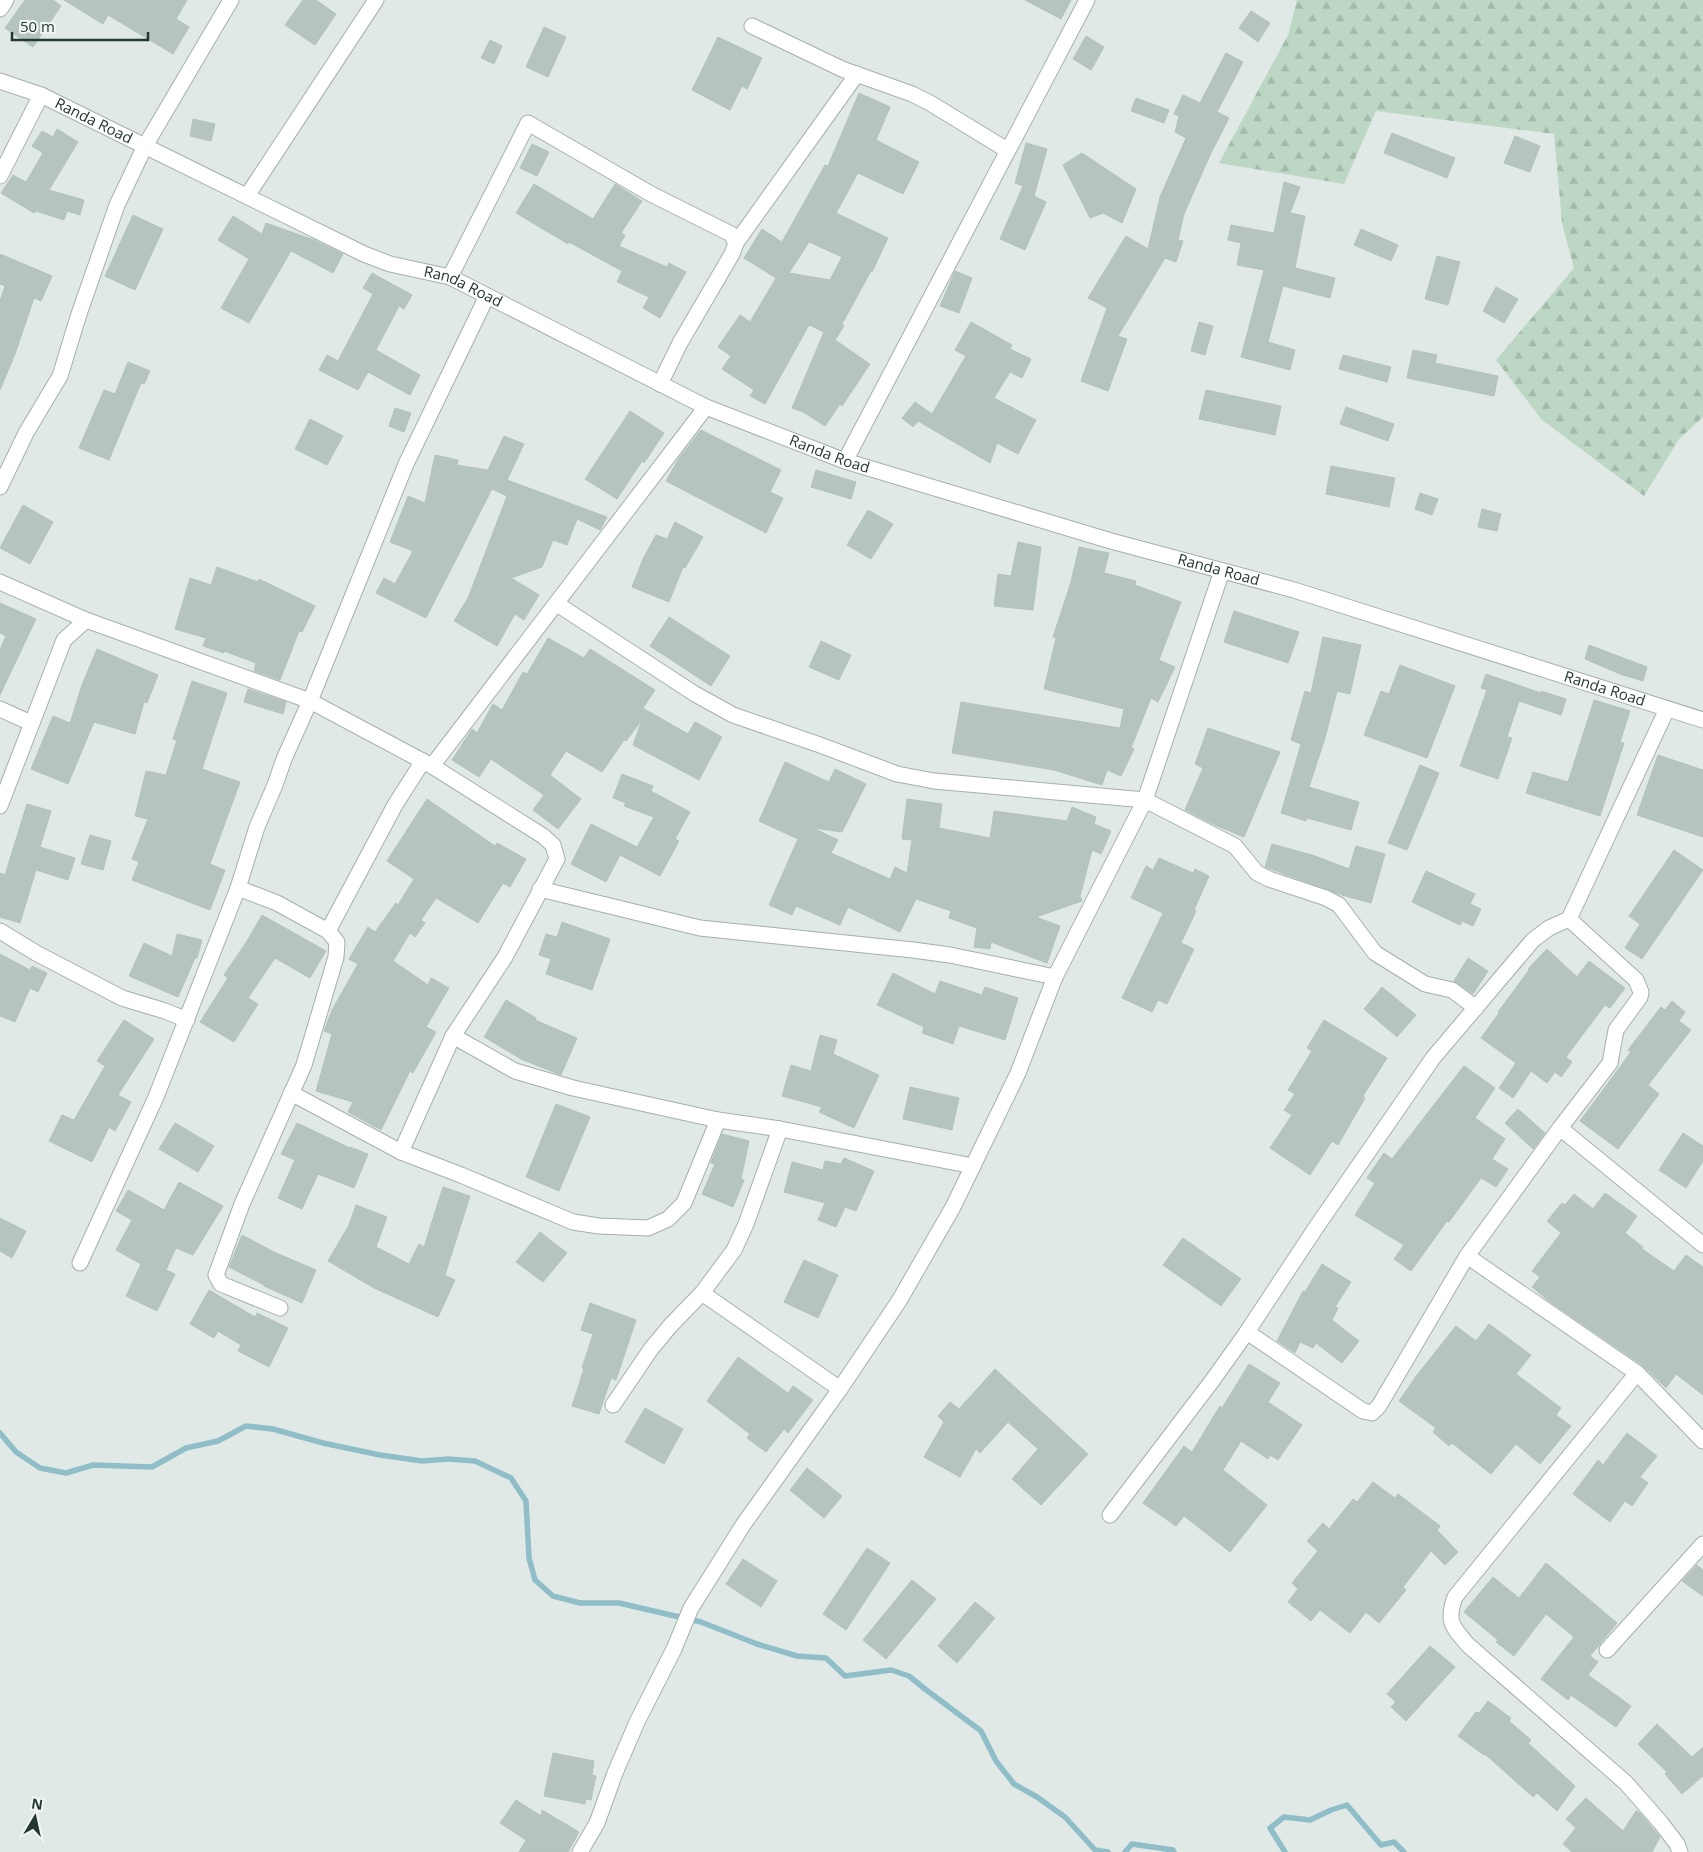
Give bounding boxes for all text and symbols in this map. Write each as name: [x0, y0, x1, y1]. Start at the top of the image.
scale bar: [12, 10, 149, 42]
text: 50 m: [20, 16, 55, 36]
street label: Randa Road: [52, 92, 136, 148]
street label: Randa Road: [422, 261, 506, 311]
street label: Randa Road: [787, 429, 872, 477]
street label: Randa Road: [1176, 548, 1262, 589]
street label: Randa Road: [1562, 666, 1648, 710]
north arrow: [10, 1792, 60, 1842]
text: N: [30, 1793, 44, 1814]

